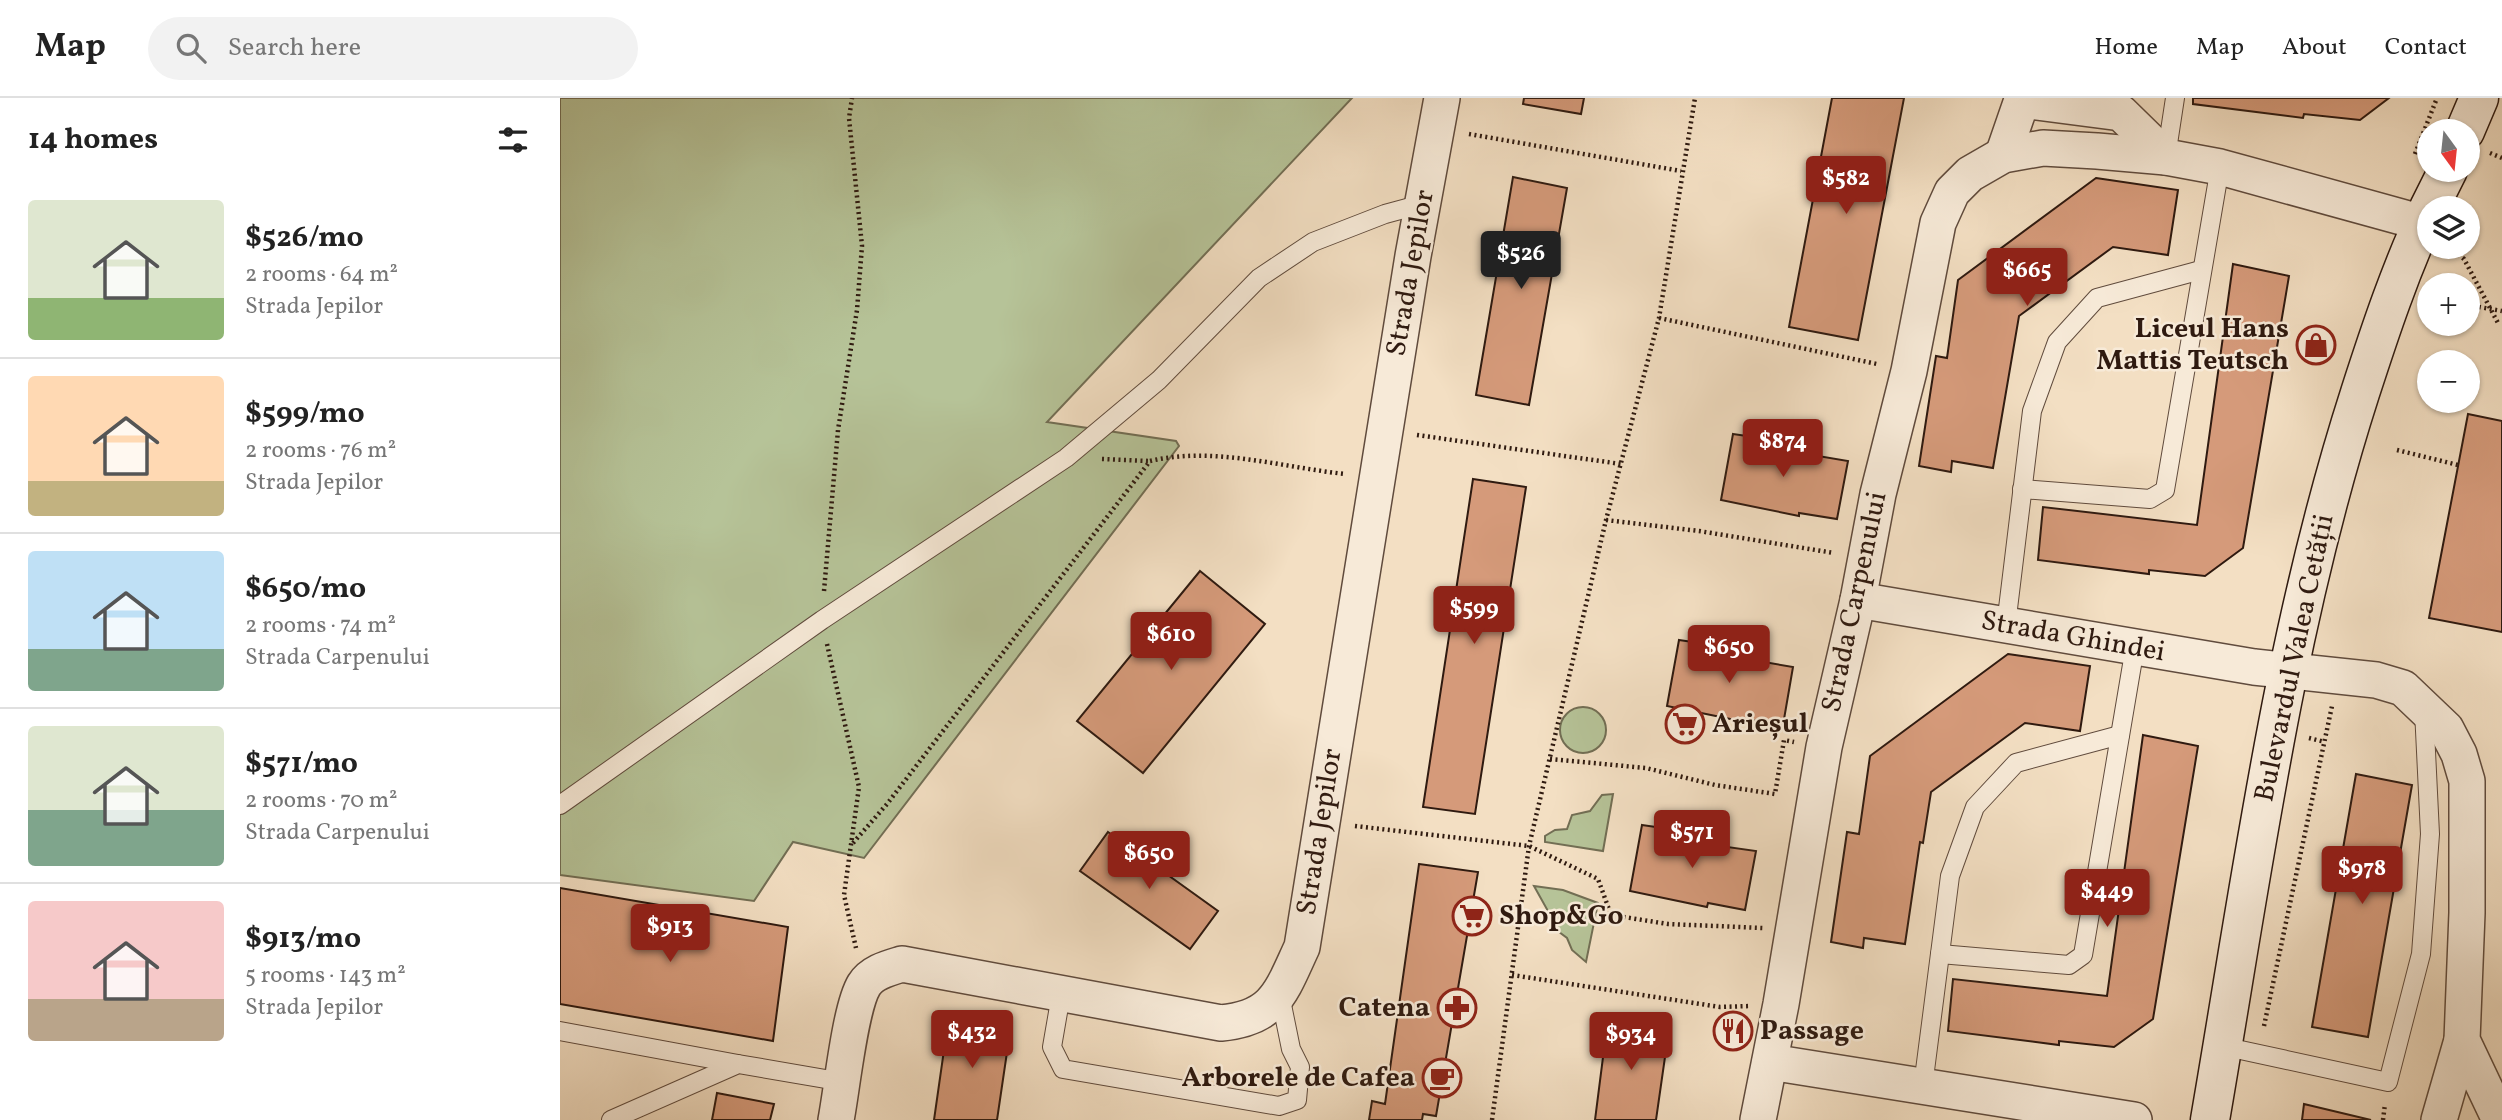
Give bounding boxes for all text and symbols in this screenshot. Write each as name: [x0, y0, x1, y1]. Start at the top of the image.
search box: [148, 17, 638, 80]
text: Map: [35, 25, 106, 71]
icon: search: [172, 29, 210, 67]
text: Search here: [228, 30, 361, 66]
text: Home: [2094, 31, 2158, 65]
text: Map: [2196, 31, 2244, 65]
text: About: [2282, 31, 2347, 65]
text: Contact: [2385, 31, 2467, 65]
text: 14 homes: [28, 119, 158, 161]
north arrow: [2417, 119, 2480, 182]
map controls: [2417, 119, 2480, 413]
icon: filters: [494, 121, 532, 159]
pin: $582: [1805, 156, 1887, 216]
text: $582: [1822, 163, 1870, 195]
street label: Strada Jepilor: [1377, 187, 1445, 359]
button: layers: [2417, 196, 2480, 259]
text: $526/mo: [245, 217, 364, 259]
icon: home: [84, 228, 168, 312]
pin: $526: [1480, 232, 1562, 291]
text: $526: [1497, 238, 1545, 270]
pin: $665: [1986, 248, 2068, 308]
text: $665: [2002, 255, 2052, 287]
text: 2 rooms · 64 m²: [245, 259, 398, 291]
button: +: [2417, 273, 2480, 336]
text: Strada Jepilor: [245, 291, 383, 323]
place label: Liceul Hans Mattis Teutsch: [2096, 310, 2289, 381]
shop icon: Liceul Hans Mattis Teutsch: [2295, 324, 2337, 366]
button: −: [2417, 350, 2480, 413]
text: $599/mo: [245, 393, 365, 435]
icon: home: [84, 404, 168, 488]
pin: $874: [1742, 420, 1824, 479]
text: $874: [1759, 426, 1807, 458]
text: 2 rooms · 76 m²: [245, 435, 396, 467]
text: Strada Jepilor: [245, 467, 383, 499]
street label: Strada Carpenului: [1813, 488, 1897, 716]
street label: Bulevardul Valea Cetății: [2245, 511, 2345, 805]
text: $650/mo: [245, 568, 366, 610]
icon: home: [84, 579, 168, 663]
pin: $599: [1433, 587, 1515, 646]
text: $599: [1449, 593, 1499, 625]
street label: Strada Ghindei: [1978, 602, 2168, 672]
text: 2 rooms · 74 m²: [245, 610, 396, 642]
pin: $610: [1130, 612, 1212, 672]
text: $610: [1147, 619, 1195, 651]
pin: $650: [1688, 626, 1770, 685]
text: $650: [1704, 632, 1754, 664]
text: Strada Carpenului: [245, 642, 430, 674]
supermarket icon: Arieșul: [1664, 703, 1706, 745]
place label: Arieșul: [1712, 705, 1808, 744]
text: $571/mo: [245, 743, 358, 785]
street label: Strada Jepilor: [1288, 746, 1352, 918]
icon: home: [84, 754, 168, 838]
text: 2 rooms · 70 m²: [245, 785, 398, 817]
pin: $571: [1651, 810, 1733, 870]
text: Strada Carpenului: [245, 817, 430, 849]
text: $571: [1670, 817, 1714, 849]
pin: $650: [1108, 832, 1190, 891]
text: $650: [1124, 838, 1174, 870]
pin: $978: [2321, 846, 2403, 906]
text: $978: [2338, 853, 2386, 885]
pin: $449: [2066, 870, 2148, 929]
text: $449: [2081, 876, 2133, 908]
supermarket icon: Shop&Go: [1451, 895, 1493, 937]
place label: Shop&Go: [1499, 897, 1624, 936]
pin: $913: [629, 904, 711, 964]
text: $913: [647, 911, 693, 943]
text: $913/mo: [245, 918, 361, 960]
icon: home: [84, 929, 168, 1013]
text: 5 rooms · 143 m²: [245, 960, 406, 992]
pharmacy icon: Catena: [1436, 987, 1478, 1029]
place label: Catena: [1339, 989, 1430, 1028]
text: Strada Jepilor: [245, 992, 383, 1024]
pin: $432: [931, 1010, 1013, 1070]
restaurant icon: Passage: [1712, 1010, 1754, 1052]
pin: $934: [1590, 1012, 1672, 1072]
place label: Passage: [1760, 1012, 1864, 1051]
text: $432: [947, 1017, 997, 1049]
text: $934: [1606, 1019, 1656, 1051]
cafe icon: Arborele de Cafea: [1421, 1057, 1463, 1099]
place label: Arborele de Cafea: [1181, 1059, 1415, 1098]

